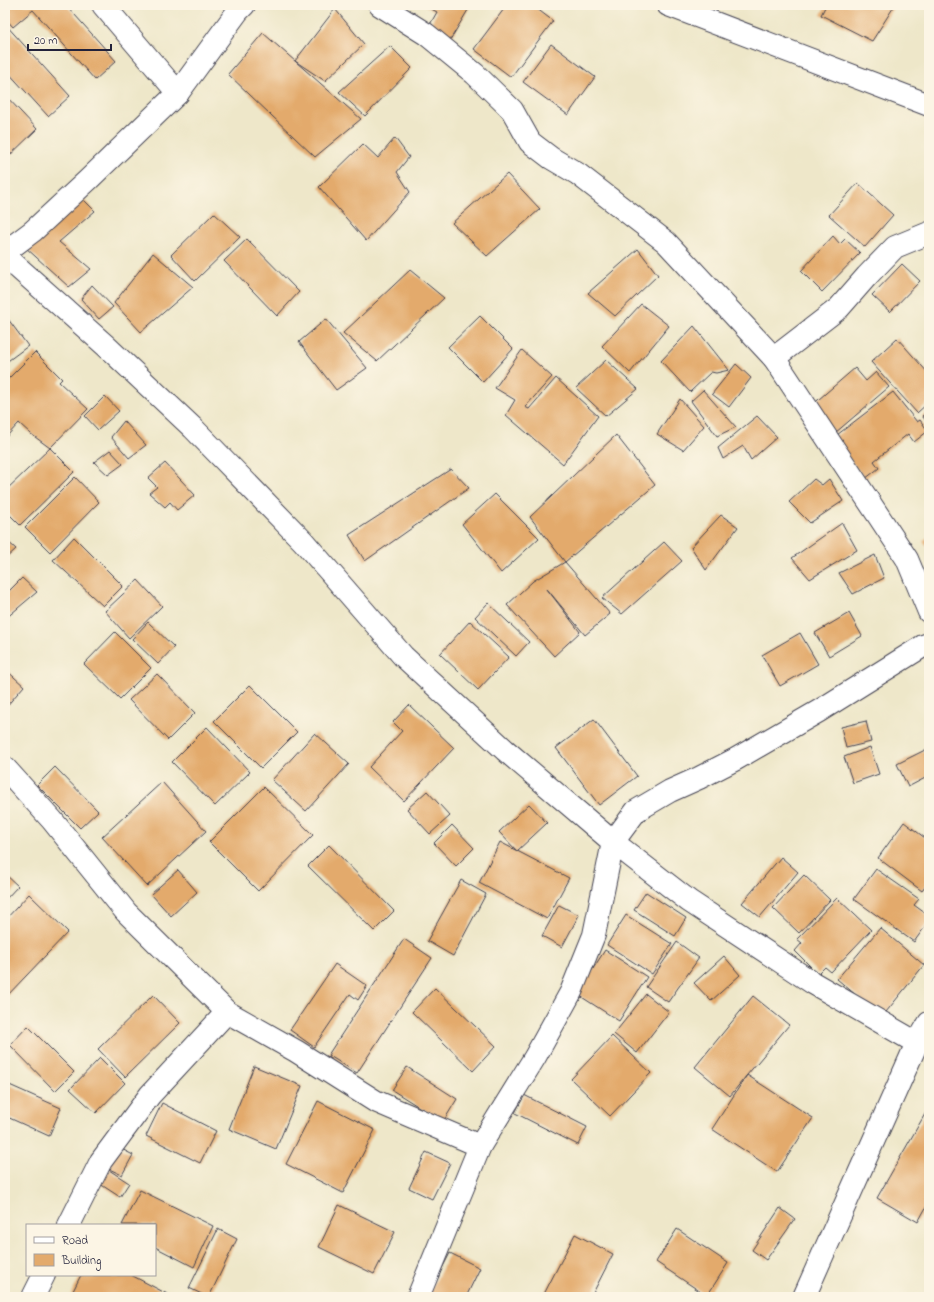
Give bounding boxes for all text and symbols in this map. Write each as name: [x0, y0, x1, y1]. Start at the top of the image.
scale bar: [28, 26, 111, 52]
text: 20 m: [34, 32, 57, 50]
legend: [26, 1224, 156, 1276]
text: Road: [62, 1232, 88, 1250]
text: Building: [61, 1252, 101, 1271]

